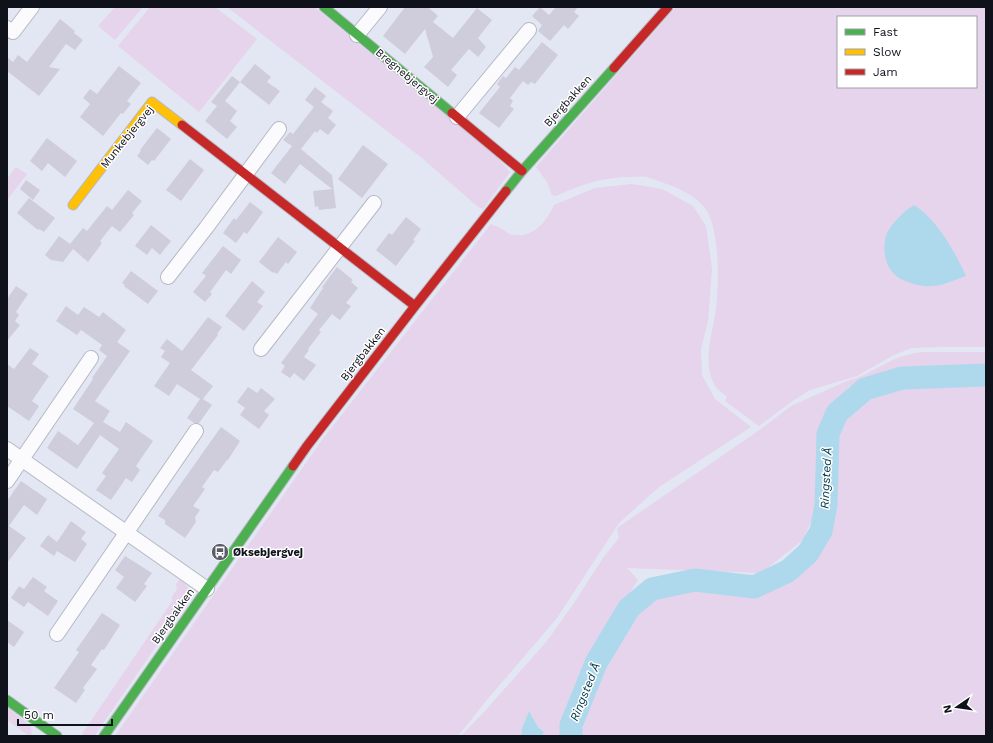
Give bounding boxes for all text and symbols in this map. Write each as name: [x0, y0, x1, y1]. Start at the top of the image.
legend: [837, 16, 977, 88]
text: Fast: [873, 25, 898, 39]
text: Slow: [873, 45, 901, 59]
street label: Bregnebjergvej: [373, 46, 441, 106]
text: Jam: [873, 65, 898, 79]
street label: Bjergbakken: [541, 72, 595, 130]
street label: Munkebjergvej: [98, 103, 156, 171]
street label: Bjergbakken: [338, 324, 388, 384]
water label: Ringsted Å: [817, 447, 835, 509]
bus stop icon: Øksebjergvej: [210, 542, 230, 562]
place label: Øksebjergvej: [233, 546, 303, 559]
street label: Bjergbakken: [149, 586, 197, 646]
water label: Ringsted Å: [567, 661, 603, 723]
north arrow: [937, 687, 977, 727]
scale bar: [18, 701, 112, 727]
text: N: [940, 704, 955, 715]
text: 50 m: [24, 708, 54, 722]

